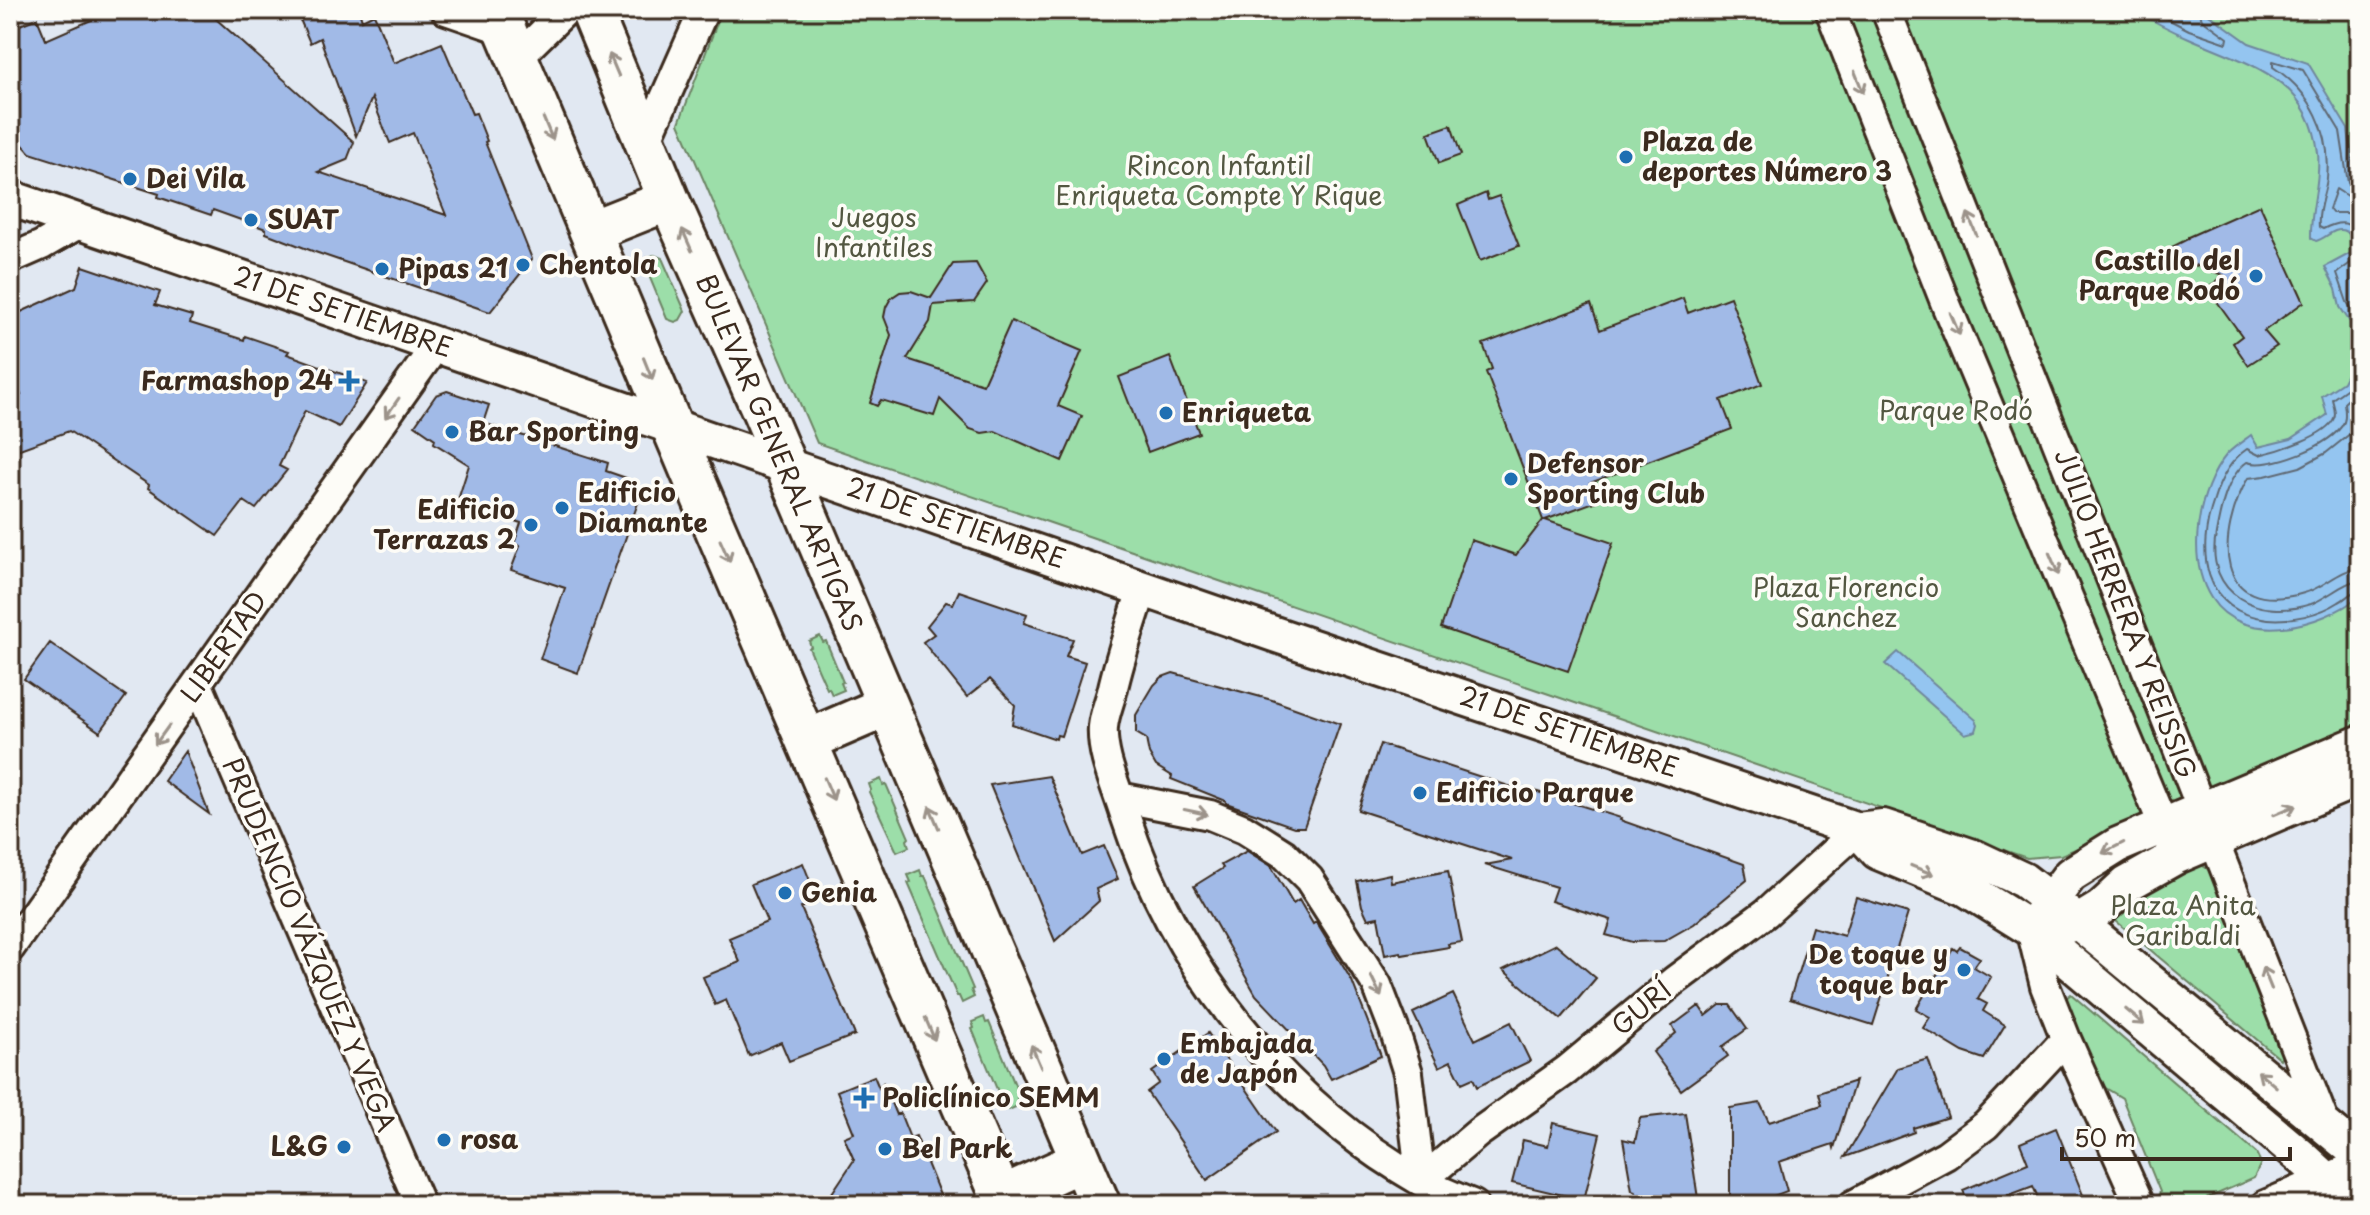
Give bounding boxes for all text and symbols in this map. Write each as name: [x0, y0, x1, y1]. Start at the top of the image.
one-way arrow: [606, 53, 621, 78]
one-way arrow: [1852, 69, 1867, 94]
one-way arrow: [542, 116, 557, 140]
place label: Plaza de deportes Número 3: [1642, 121, 1892, 190]
park label: Rincon Infantil Enriqueta Compte Y Rique: [1056, 145, 1382, 214]
marker: Plaza de deportes Número 3: [1617, 148, 1635, 166]
place label: Dei Vila: [146, 158, 246, 197]
marker: Dei Vila: [121, 170, 139, 188]
park label: Juegos Infantiles: [815, 197, 933, 266]
place label: SUAT: [267, 199, 339, 238]
marker: SUAT: [242, 211, 260, 229]
one-way arrow: [1964, 212, 1979, 237]
one-way arrow: [679, 228, 694, 252]
place label: Castillo del Parque Rodó: [2078, 240, 2240, 309]
place label: Chentola: [539, 244, 658, 283]
place label: Pipas 21: [398, 248, 508, 287]
street label: 21 DE SETIEMBRE: [229, 255, 458, 366]
marker: Chentola: [514, 256, 532, 274]
marker: Pipas 21: [373, 260, 391, 278]
street label: BULEVAR GENERAL ARTIGAS: [687, 267, 874, 637]
marker: Castillo del Parque Rodó: [2247, 267, 2265, 285]
one-way arrow: [1948, 311, 1963, 336]
one-way arrow: [642, 356, 657, 380]
place label: Farmashop 24: [141, 360, 333, 399]
marker: Farmashop 24: [340, 372, 358, 390]
park label: Parque Rodó: [1879, 390, 2033, 429]
place label: Enriqueta: [1182, 392, 1312, 431]
one-way arrow: [384, 397, 401, 418]
marker: Enriqueta: [1157, 404, 1175, 422]
place label: Bar Sporting: [468, 411, 639, 450]
marker: Bar Sporting: [443, 423, 461, 441]
place label: Defensor Sporting Club: [1527, 443, 1705, 512]
street label: JULIO HERRERA Y REISSIG: [2046, 443, 2207, 784]
street label: 21 DE SETIEMBRE: [842, 466, 1071, 577]
marker: Defensor Sporting Club: [1502, 470, 1520, 488]
place label: Edificio Diamante: [578, 472, 708, 541]
place label: Edificio Terrazas 2: [373, 489, 515, 558]
marker: Edificio Diamante: [553, 499, 571, 517]
marker: Edificio Terrazas 2: [522, 516, 540, 534]
one-way arrow: [719, 538, 734, 562]
one-way arrow: [2048, 551, 2063, 576]
park label: Plaza Florencio Sanchez: [1753, 567, 1939, 636]
street label: LIBERTAD: [170, 582, 276, 710]
street label: 21 DE SETIEMBRE: [1455, 675, 1684, 786]
one-way arrow: [154, 724, 170, 746]
street label: PRUDENCIO VÁZQUEZ Y VEGA: [214, 751, 407, 1137]
place label: Edificio Parque: [1436, 772, 1634, 811]
one-way arrow: [822, 776, 837, 801]
marker: Edificio Parque: [1411, 784, 1429, 802]
one-way arrow: [2272, 802, 2296, 816]
one-way arrow: [926, 805, 941, 830]
one-way arrow: [1182, 806, 1208, 821]
one-way arrow: [2102, 841, 2126, 856]
one-way arrow: [1909, 864, 1934, 878]
place label: Genia: [801, 872, 878, 911]
marker: Genia: [776, 884, 794, 902]
park label: Plaza Anita Garibaldi: [2110, 885, 2256, 954]
place label: De toque y toque bar: [1808, 934, 1949, 1003]
marker: De toque y toque bar: [1955, 961, 1973, 979]
one-way arrow: [2259, 966, 2273, 991]
street label: GURÍ: [1602, 969, 1681, 1044]
one-way arrow: [1369, 973, 1384, 997]
one-way arrow: [2124, 1007, 2145, 1025]
one-way arrow: [923, 1016, 938, 1040]
place label: Embajada de Japón: [1180, 1023, 1314, 1092]
one-way arrow: [1028, 1044, 1043, 1069]
marker: Embajada de Japón: [1155, 1050, 1173, 1068]
one-way arrow: [2257, 1070, 2278, 1088]
place label: Policlínico SEMM: [882, 1077, 1100, 1116]
marker: Policlínico SEMM: [853, 1087, 875, 1109]
scale bar: [2062, 1111, 2290, 1161]
place label: rosa: [460, 1119, 519, 1158]
text: 50 m: [2074, 1119, 2136, 1155]
place label: L&G: [270, 1126, 328, 1165]
place label: Bel Park: [901, 1128, 1013, 1167]
marker: rosa: [435, 1131, 453, 1149]
marker: L&G: [335, 1138, 353, 1156]
marker: Bel Park: [876, 1140, 894, 1158]

